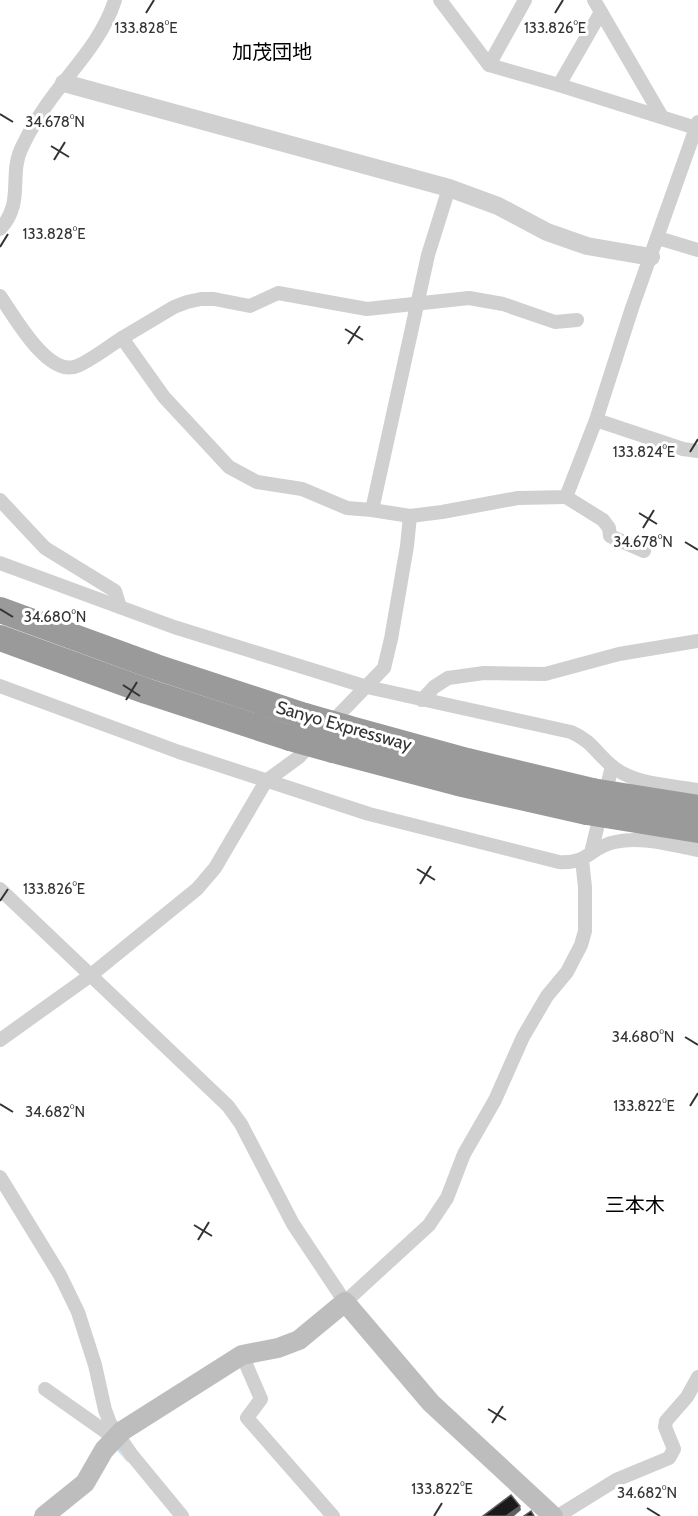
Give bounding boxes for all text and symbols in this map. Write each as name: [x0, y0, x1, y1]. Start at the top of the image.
text: 133.828°E: [115, 19, 177, 37]
text: 133.826°E: [524, 19, 586, 37]
district label: 加茂団地: [232, 40, 312, 64]
text: 34.678°N: [25, 113, 85, 131]
text: 133.828°E: [23, 225, 85, 243]
text: 133.824°E: [613, 443, 675, 461]
text: 34.678°N: [613, 533, 673, 551]
text: 34.680°N: [24, 608, 86, 626]
street label: Sanyo Expressway: [274, 696, 414, 756]
text: 133.826°E: [23, 880, 85, 898]
text: 34.680°N: [612, 1028, 674, 1046]
text: 133.822°E: [613, 1097, 675, 1115]
text: 34.682°N: [25, 1103, 85, 1121]
district label: 三本木: [605, 1193, 665, 1217]
text: 133.822°E: [411, 1480, 473, 1498]
text: 34.682°N: [617, 1484, 677, 1502]

